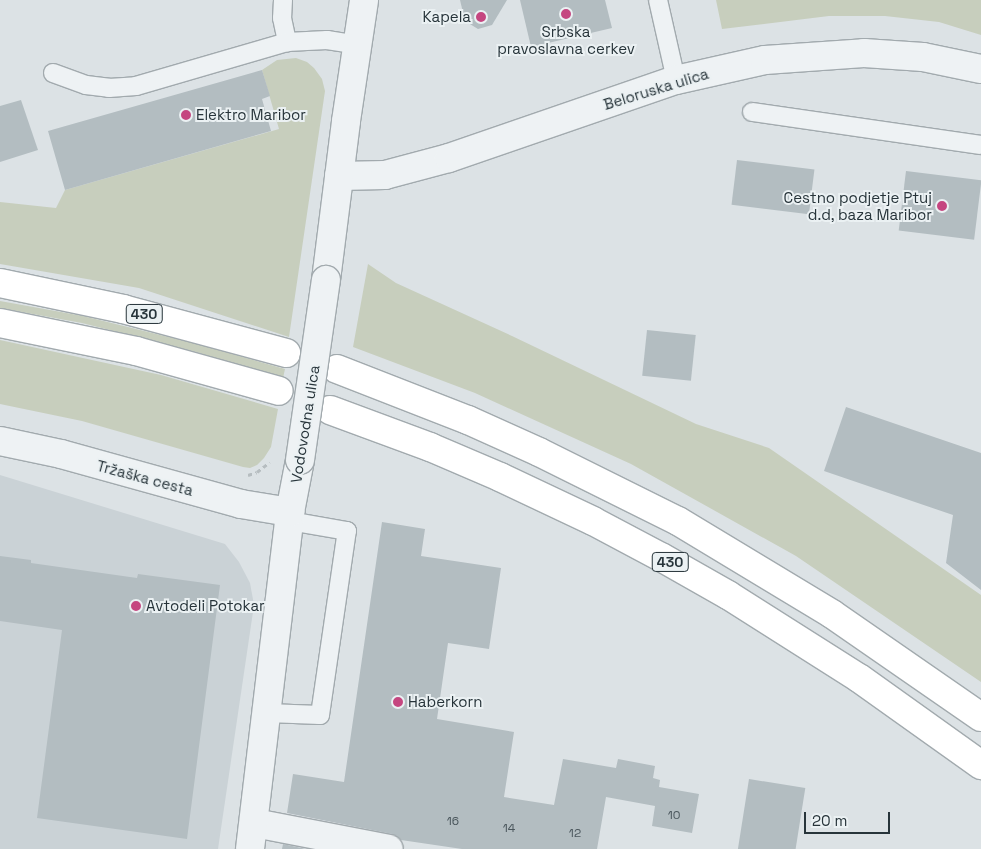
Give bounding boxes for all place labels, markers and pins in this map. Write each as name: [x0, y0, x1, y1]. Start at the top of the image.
place label: Kapela: [422, 8, 471, 26]
marker: Srbska pravoslavna cerkev: [560, 8, 572, 20]
marker: Kapela: [475, 11, 487, 23]
place label: Srbska pravoslavna cerkev: [497, 22, 635, 57]
place label: Elektro Maribor: [196, 106, 306, 124]
marker: Elektro Maribor: [180, 109, 192, 121]
place label: Cestno podjetje Ptuj d.d, baza Maribor: [784, 188, 932, 223]
marker: Cestno podjetje Ptuj d.d, baza Maribor: [936, 200, 948, 212]
place label: Avtodeli Potokar: [146, 597, 265, 615]
marker: Avtodeli Potokar: [130, 600, 142, 612]
place label: Haberkorn: [408, 693, 482, 711]
marker: Haberkorn: [392, 696, 404, 708]

